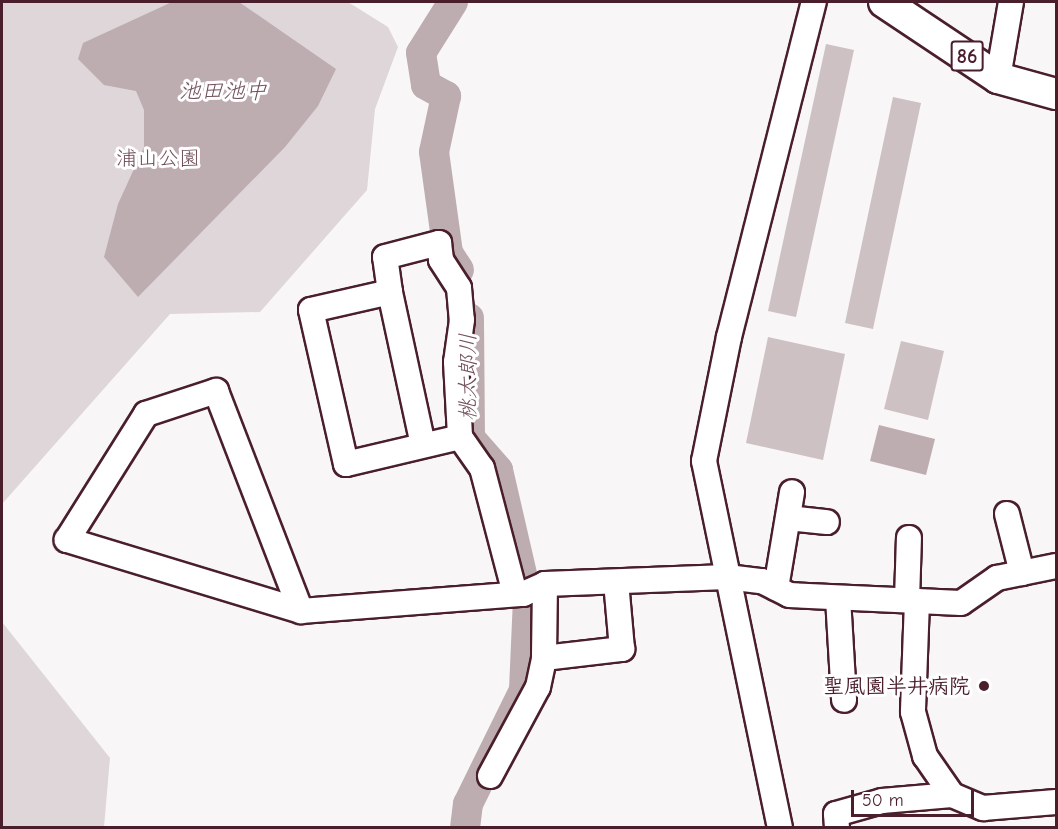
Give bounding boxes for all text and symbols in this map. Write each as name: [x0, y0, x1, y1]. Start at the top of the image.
road number: 86: [950, 39, 984, 73]
water label: 池田池中: [179, 79, 267, 105]
park label: 浦山公園: [116, 145, 200, 171]
water label: 桃太郎川: [456, 333, 482, 421]
place label: 聖風園半井病院: [823, 673, 970, 699]
marker: 聖風園半井病院: [975, 677, 993, 695]
scale bar: [854, 778, 977, 816]
text: 50 m: [862, 790, 904, 811]

